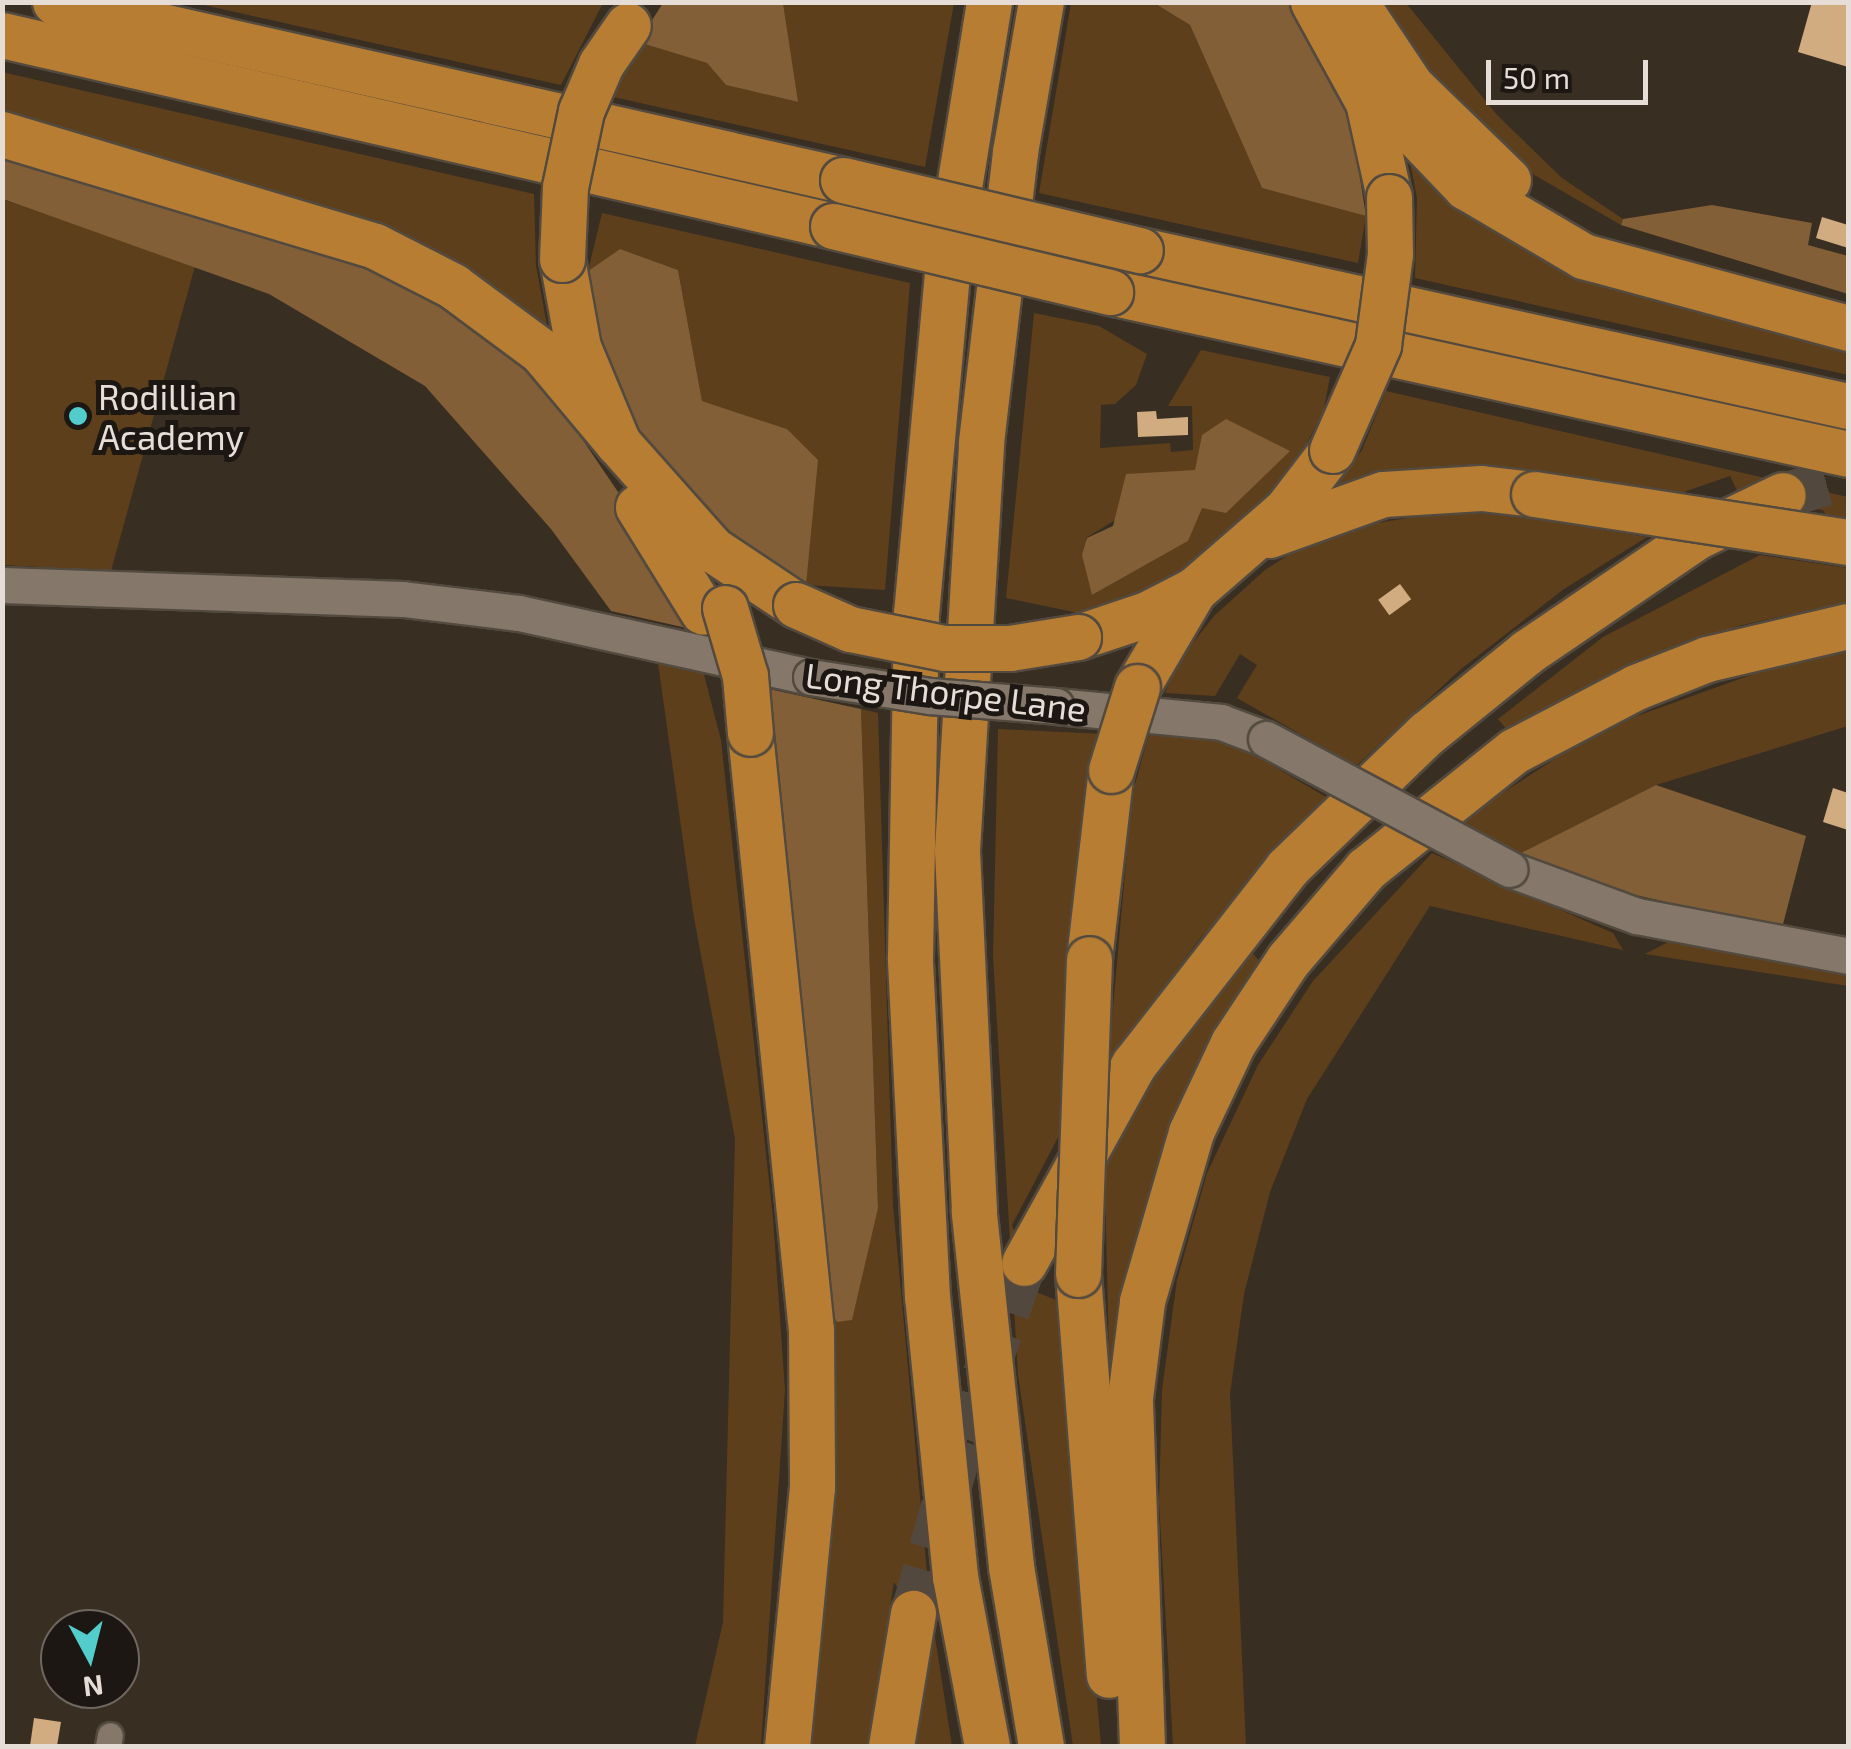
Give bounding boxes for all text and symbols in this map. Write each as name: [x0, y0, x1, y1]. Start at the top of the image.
scale bar: [1491, 40, 1654, 102]
text: 50 m: [1503, 59, 1570, 95]
place label: Rodillian Academy: [98, 375, 244, 457]
marker: Rodillian Academy: [67, 405, 89, 427]
street label: Long Thorpe Lane: [803, 653, 1089, 729]
north arrow: [40, 1609, 140, 1709]
text: N: [81, 1669, 106, 1705]

